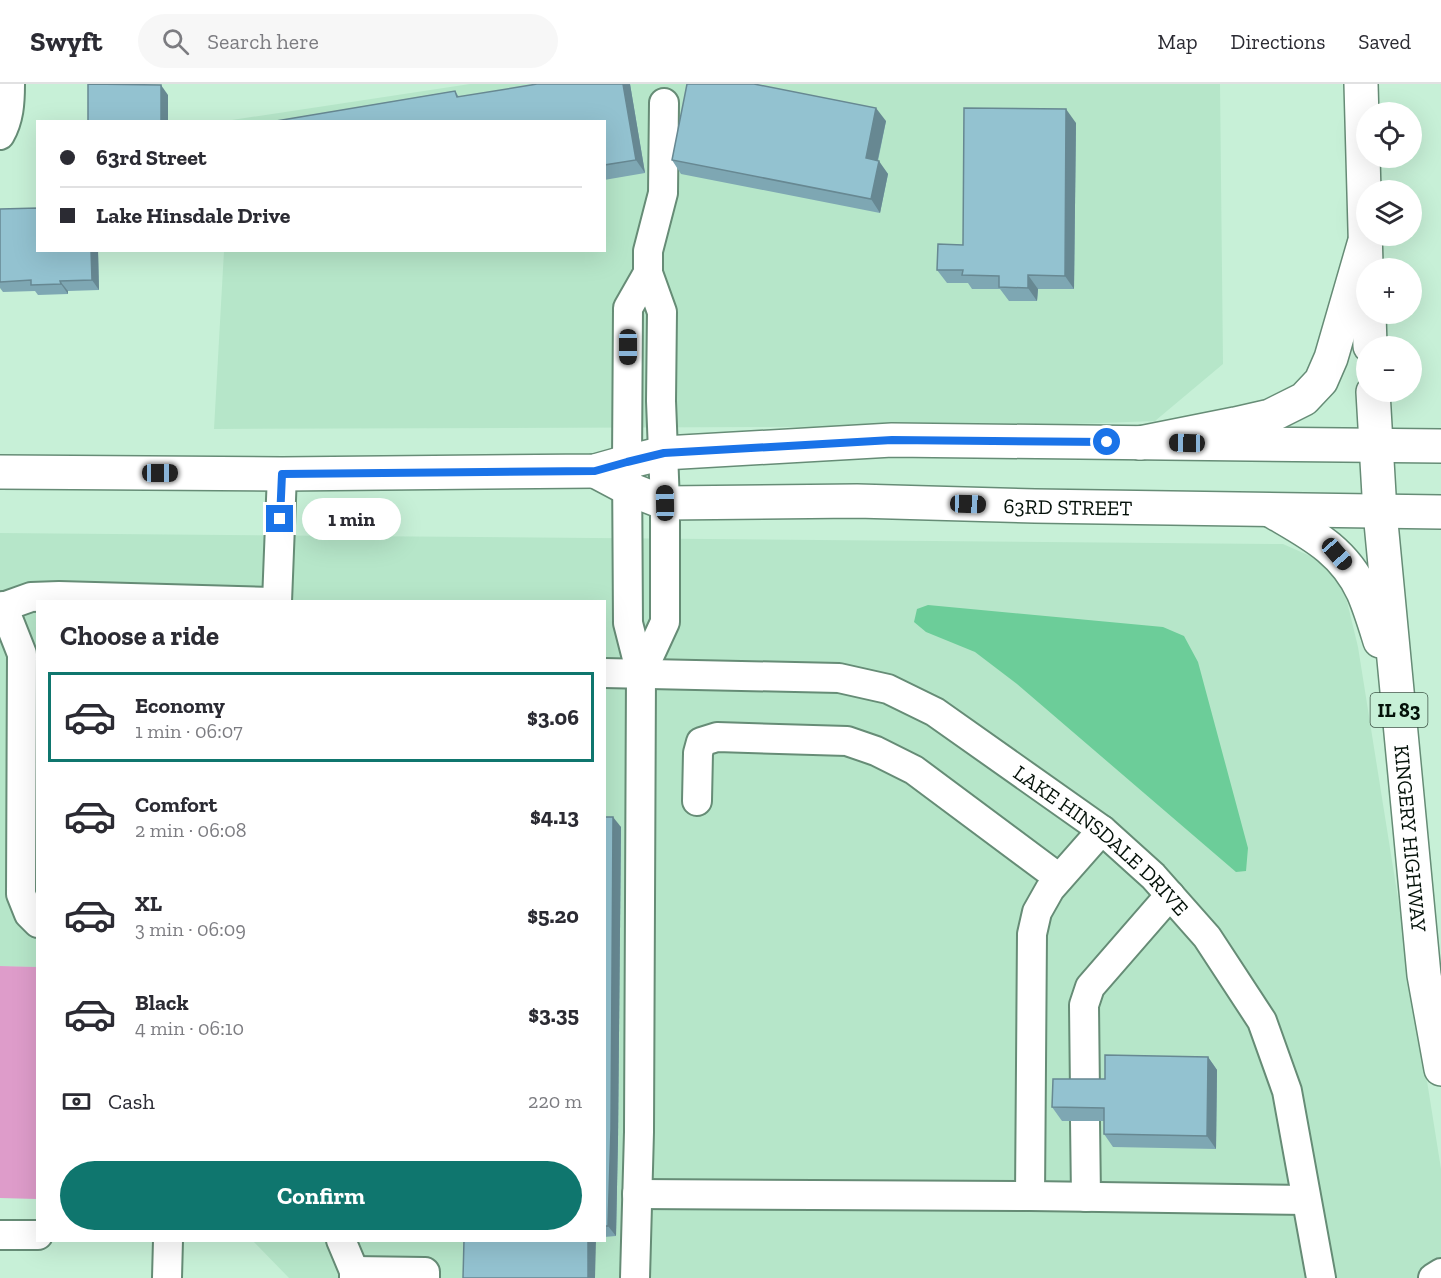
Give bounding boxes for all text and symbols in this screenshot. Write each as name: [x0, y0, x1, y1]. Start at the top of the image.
search box: [138, 14, 558, 68]
text: Swyft: [30, 25, 102, 58]
icon: search: [159, 25, 192, 58]
text: Search here: [207, 28, 319, 55]
text: Map: [1158, 29, 1198, 54]
text: Directions: [1231, 29, 1325, 54]
text: Saved: [1358, 29, 1411, 54]
map controls: [1356, 102, 1422, 402]
button: locate: [1356, 102, 1422, 168]
text: 63rd Street: [96, 144, 207, 171]
button: layers: [1356, 180, 1422, 246]
text: Lake Hinsdale Drive: [96, 202, 290, 229]
button: +: [1356, 258, 1422, 324]
car: [619, 329, 637, 365]
button: −: [1356, 336, 1422, 402]
route start: [1093, 428, 1120, 455]
car: [1169, 434, 1205, 452]
car: [142, 464, 178, 482]
car: [656, 485, 674, 521]
street label: 63RD STREET: [1003, 493, 1132, 520]
car: [950, 494, 986, 514]
callout: 1 min: [301, 498, 400, 540]
route end: [266, 505, 293, 532]
text: 1 min: [328, 507, 375, 531]
car: [1318, 535, 1356, 573]
text: Choose a ride: [60, 620, 219, 652]
icon: car: [63, 690, 117, 744]
text: Economy: [135, 692, 225, 719]
road number: IL 83: [1370, 693, 1428, 727]
text: $3.06: [527, 704, 579, 731]
text: 1 min · 06:07: [135, 719, 243, 743]
street label: KINGERY HIGHWAY: [1390, 744, 1432, 933]
street label: LAKE HINSDALE DRIVE: [1009, 759, 1194, 920]
icon: car: [63, 789, 117, 843]
text: Comfort: [135, 791, 217, 818]
text: $4.13: [530, 803, 579, 830]
text: 2 min · 06:08: [135, 818, 247, 842]
icon: car: [63, 888, 117, 942]
text: XL: [135, 890, 162, 917]
text: $5.20: [527, 902, 579, 929]
text: 3 min · 06:09: [135, 917, 246, 941]
icon: car: [63, 987, 117, 1041]
text: Black: [135, 989, 189, 1016]
text: $3.35: [528, 1001, 579, 1028]
text: 4 min · 06:10: [135, 1016, 244, 1040]
icon: cash: [60, 1085, 93, 1118]
text: Cash: [108, 1088, 155, 1115]
text: 220 m: [528, 1089, 582, 1113]
button: Confirm: [60, 1161, 582, 1230]

